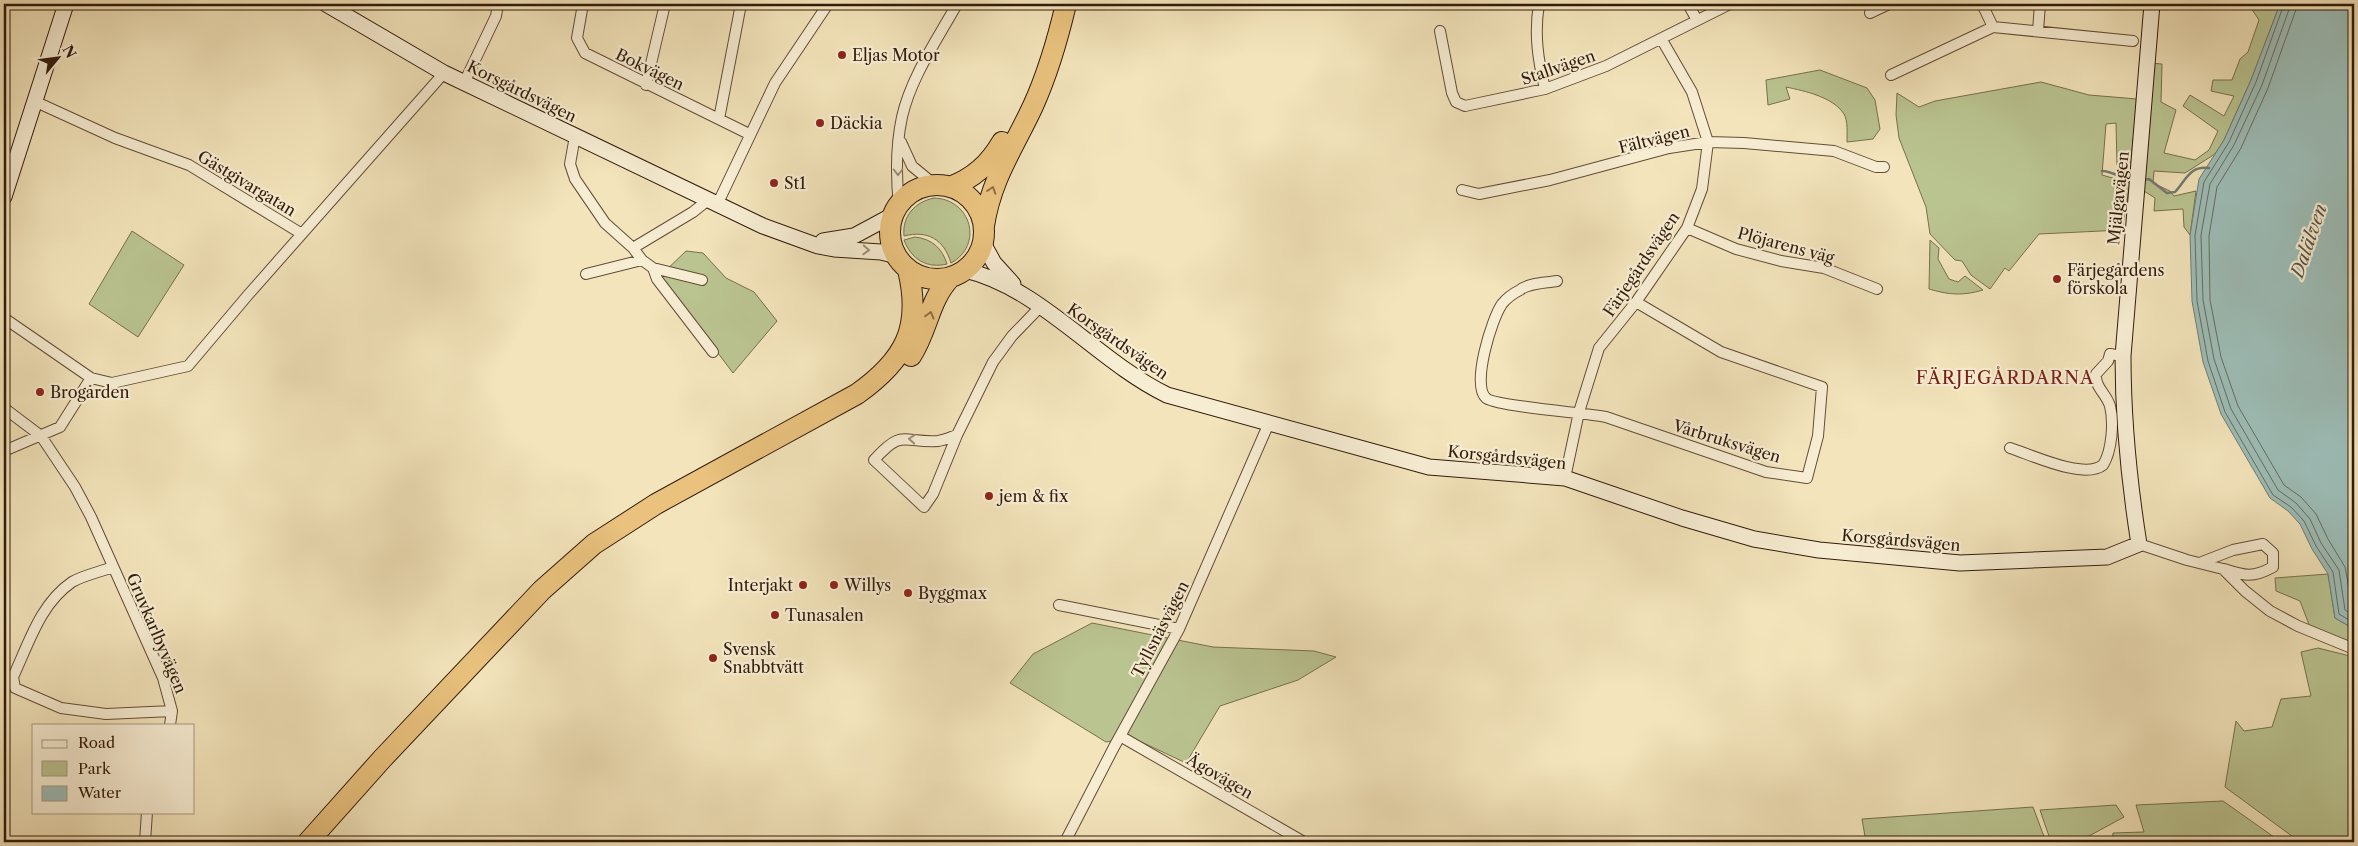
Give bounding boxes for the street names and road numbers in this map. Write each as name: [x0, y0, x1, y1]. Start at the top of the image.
street label: Bokvägen: [612, 44, 688, 94]
street label: Stallvägen: [1518, 45, 1598, 89]
street label: Korsgårdsvägen: [464, 56, 580, 126]
street label: Fältvägen: [1616, 121, 1692, 157]
street label: Gästgivargatan: [194, 146, 300, 220]
street label: Mjälgavägen: [2103, 150, 2133, 246]
street label: Färjegårdsvägen: [1598, 208, 1684, 320]
street label: Plöjarens väg: [1735, 222, 1837, 268]
street label: Korsgårdsvägen: [1063, 299, 1173, 383]
street label: Vårbruksvägen: [1670, 415, 1783, 467]
street label: Korsgårdsvägen: [1447, 441, 1567, 473]
street label: Korsgårdsvägen: [1841, 525, 1961, 555]
street label: Gruvkarlbyvägen: [123, 570, 191, 696]
street label: Tyllsnäsvägen: [1127, 577, 1193, 681]
street label: Ägovägen: [1182, 748, 1257, 803]

